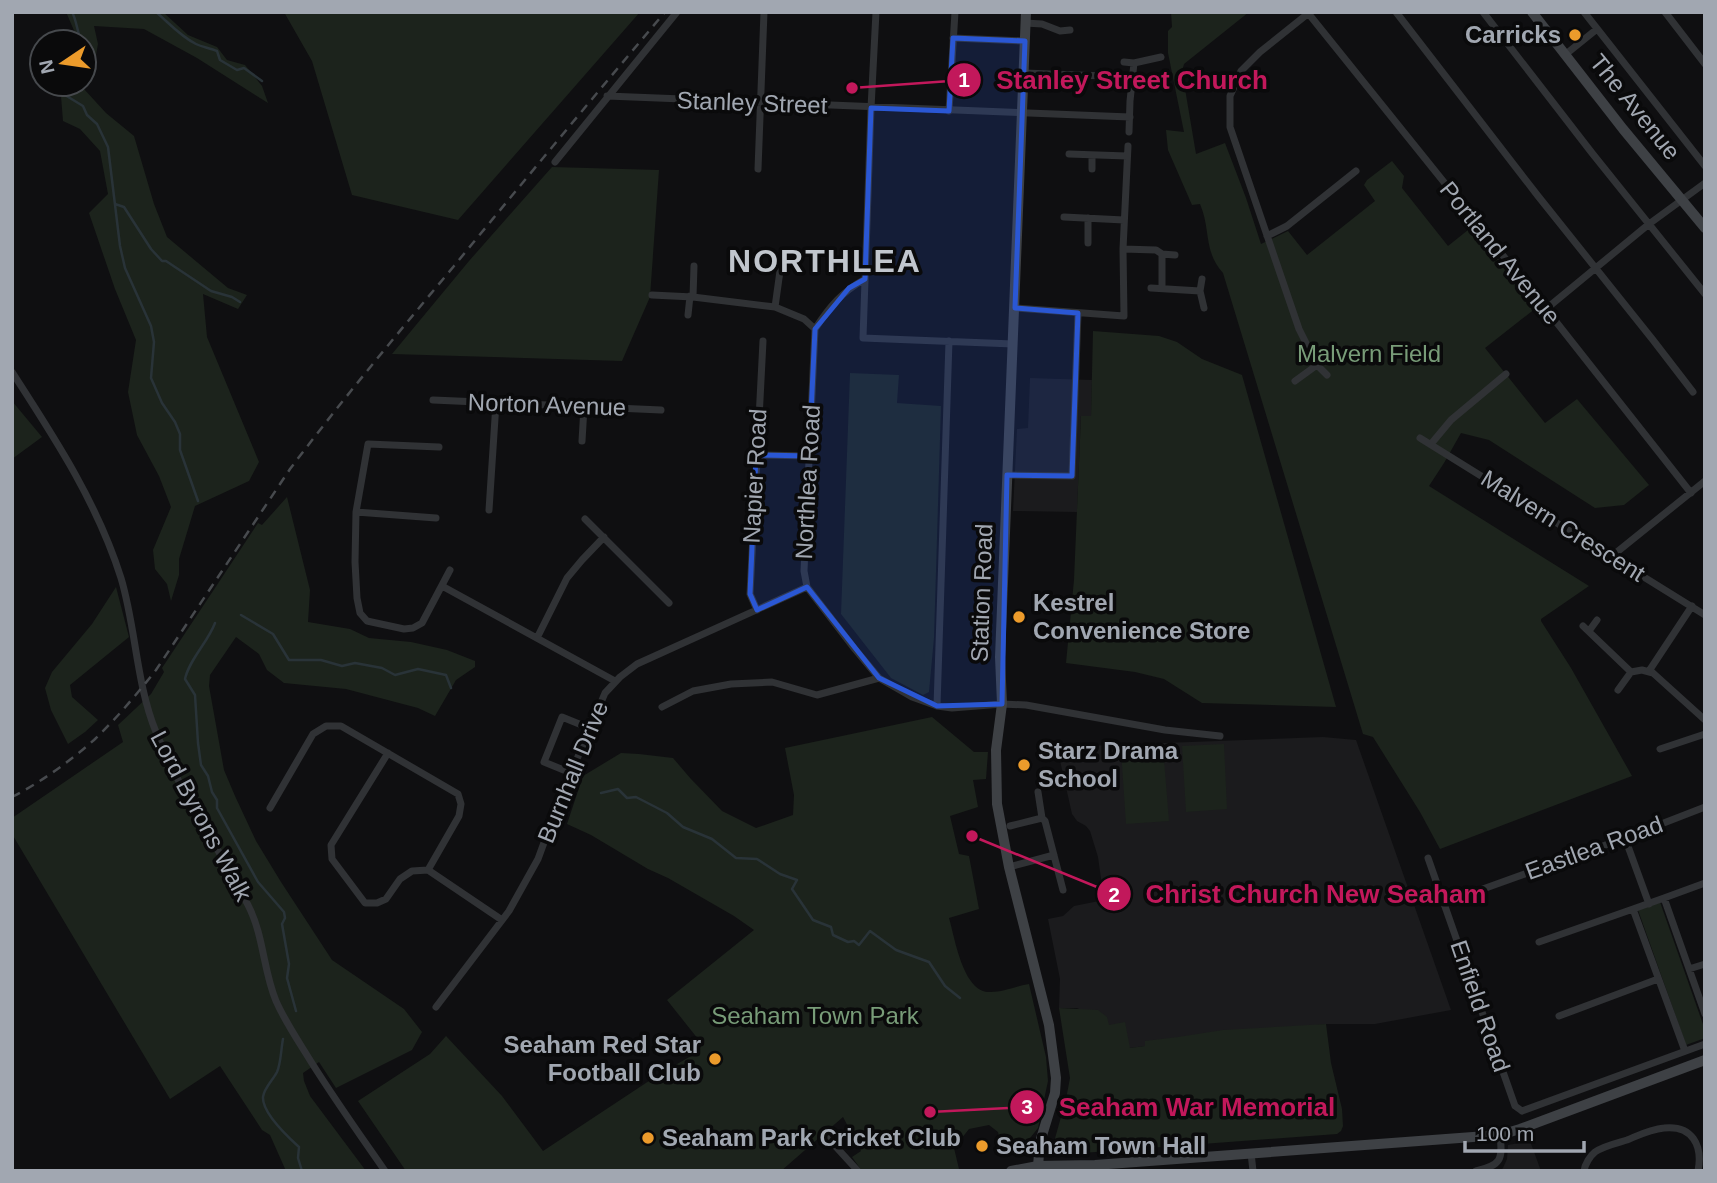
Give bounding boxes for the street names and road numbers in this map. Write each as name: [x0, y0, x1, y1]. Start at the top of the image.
street label: The Avenue: [1585, 49, 1686, 165]
street label: Stanley Street: [676, 86, 828, 119]
street label: Portland Avenue: [1435, 176, 1566, 329]
street label: Norton Avenue: [467, 388, 627, 421]
street label: Northlea Road: [790, 404, 825, 560]
street label: Napier Road: [737, 408, 772, 544]
street label: Malvern Crescent: [1476, 464, 1650, 587]
street label: Station Road: [966, 523, 997, 663]
street label: Burnhall Drive: [532, 697, 613, 847]
street label: Lord Byrons Walk: [145, 726, 258, 906]
street label: Eastlea Road: [1522, 810, 1666, 885]
street label: Enfield Road: [1445, 936, 1516, 1075]

